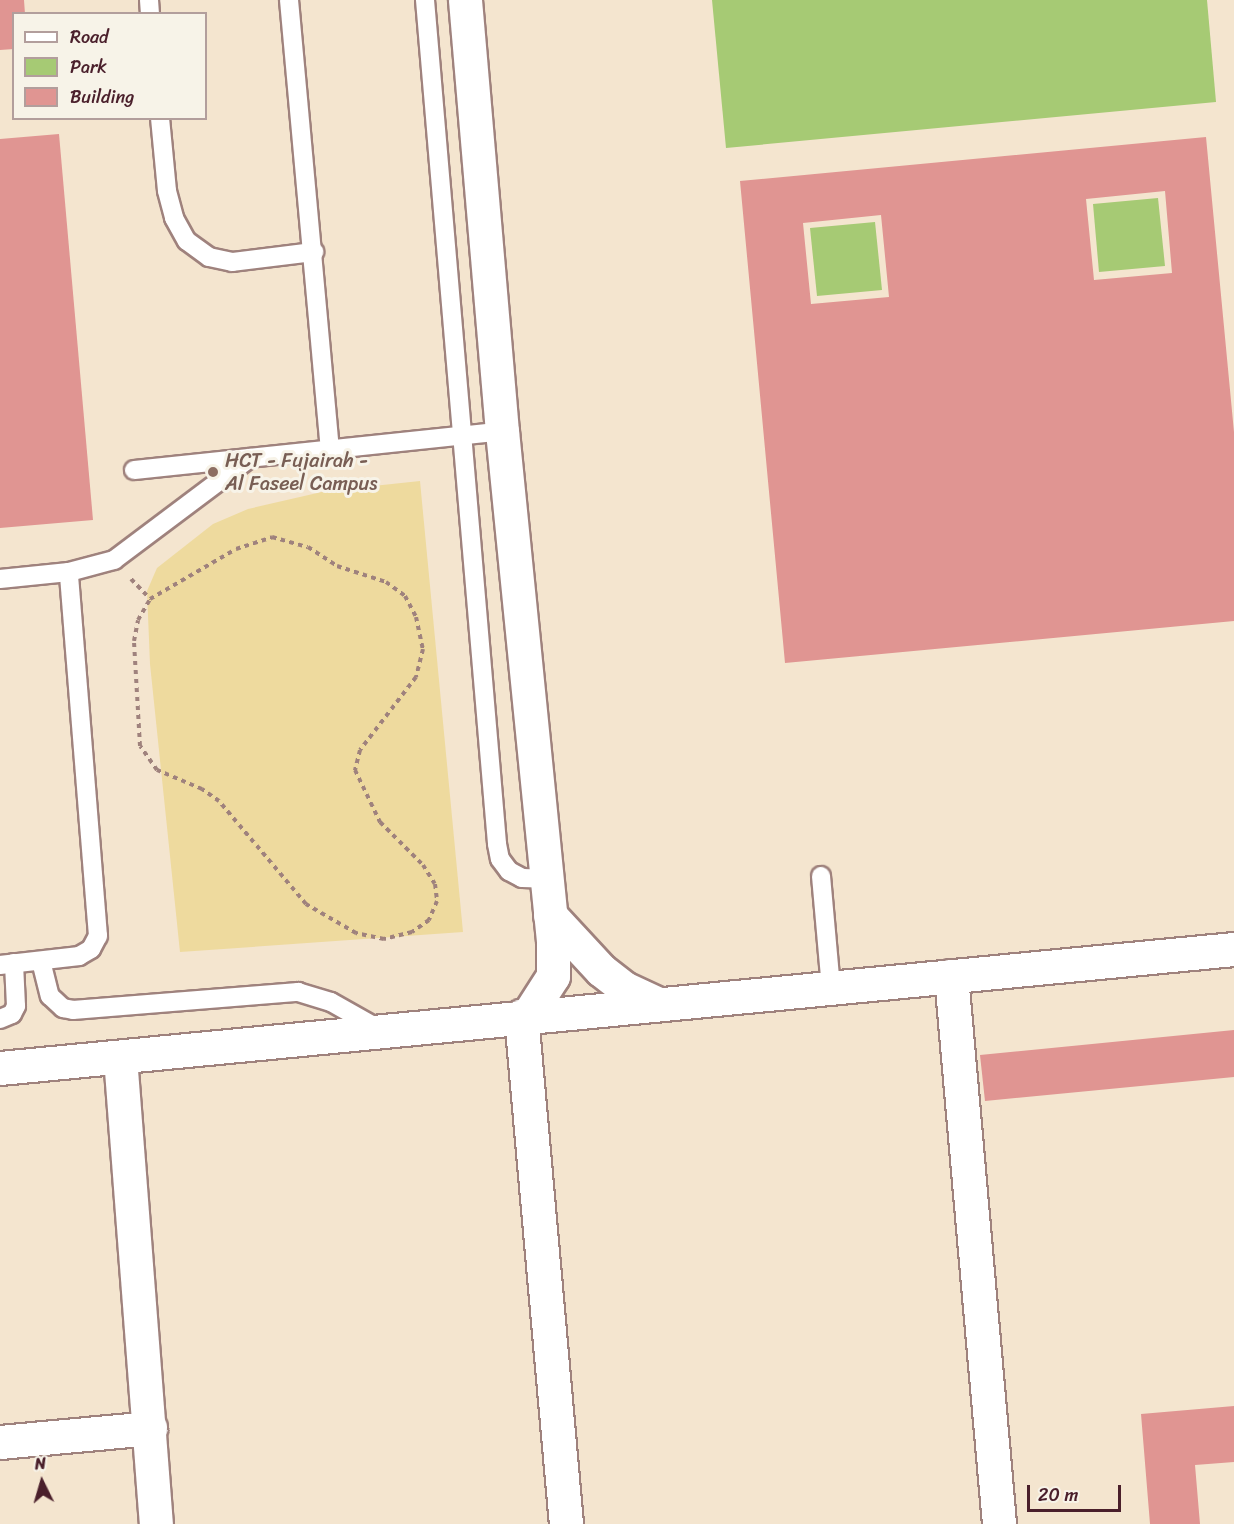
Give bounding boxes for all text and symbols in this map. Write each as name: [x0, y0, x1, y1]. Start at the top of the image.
legend: [12, 12, 207, 120]
text: Road: [70, 21, 109, 53]
text: Park: [70, 51, 107, 83]
text: Building: [70, 81, 134, 113]
place label: HCT - Fujairah - Al Faseel Campus: [225, 448, 377, 495]
marker: HCT - Fujairah - Al Faseel Campus: [206, 465, 220, 479]
text: N: [34, 1449, 47, 1478]
north arrow: [12, 1452, 72, 1512]
scale bar: [1030, 1473, 1124, 1511]
text: 20 m: [1038, 1479, 1078, 1511]

